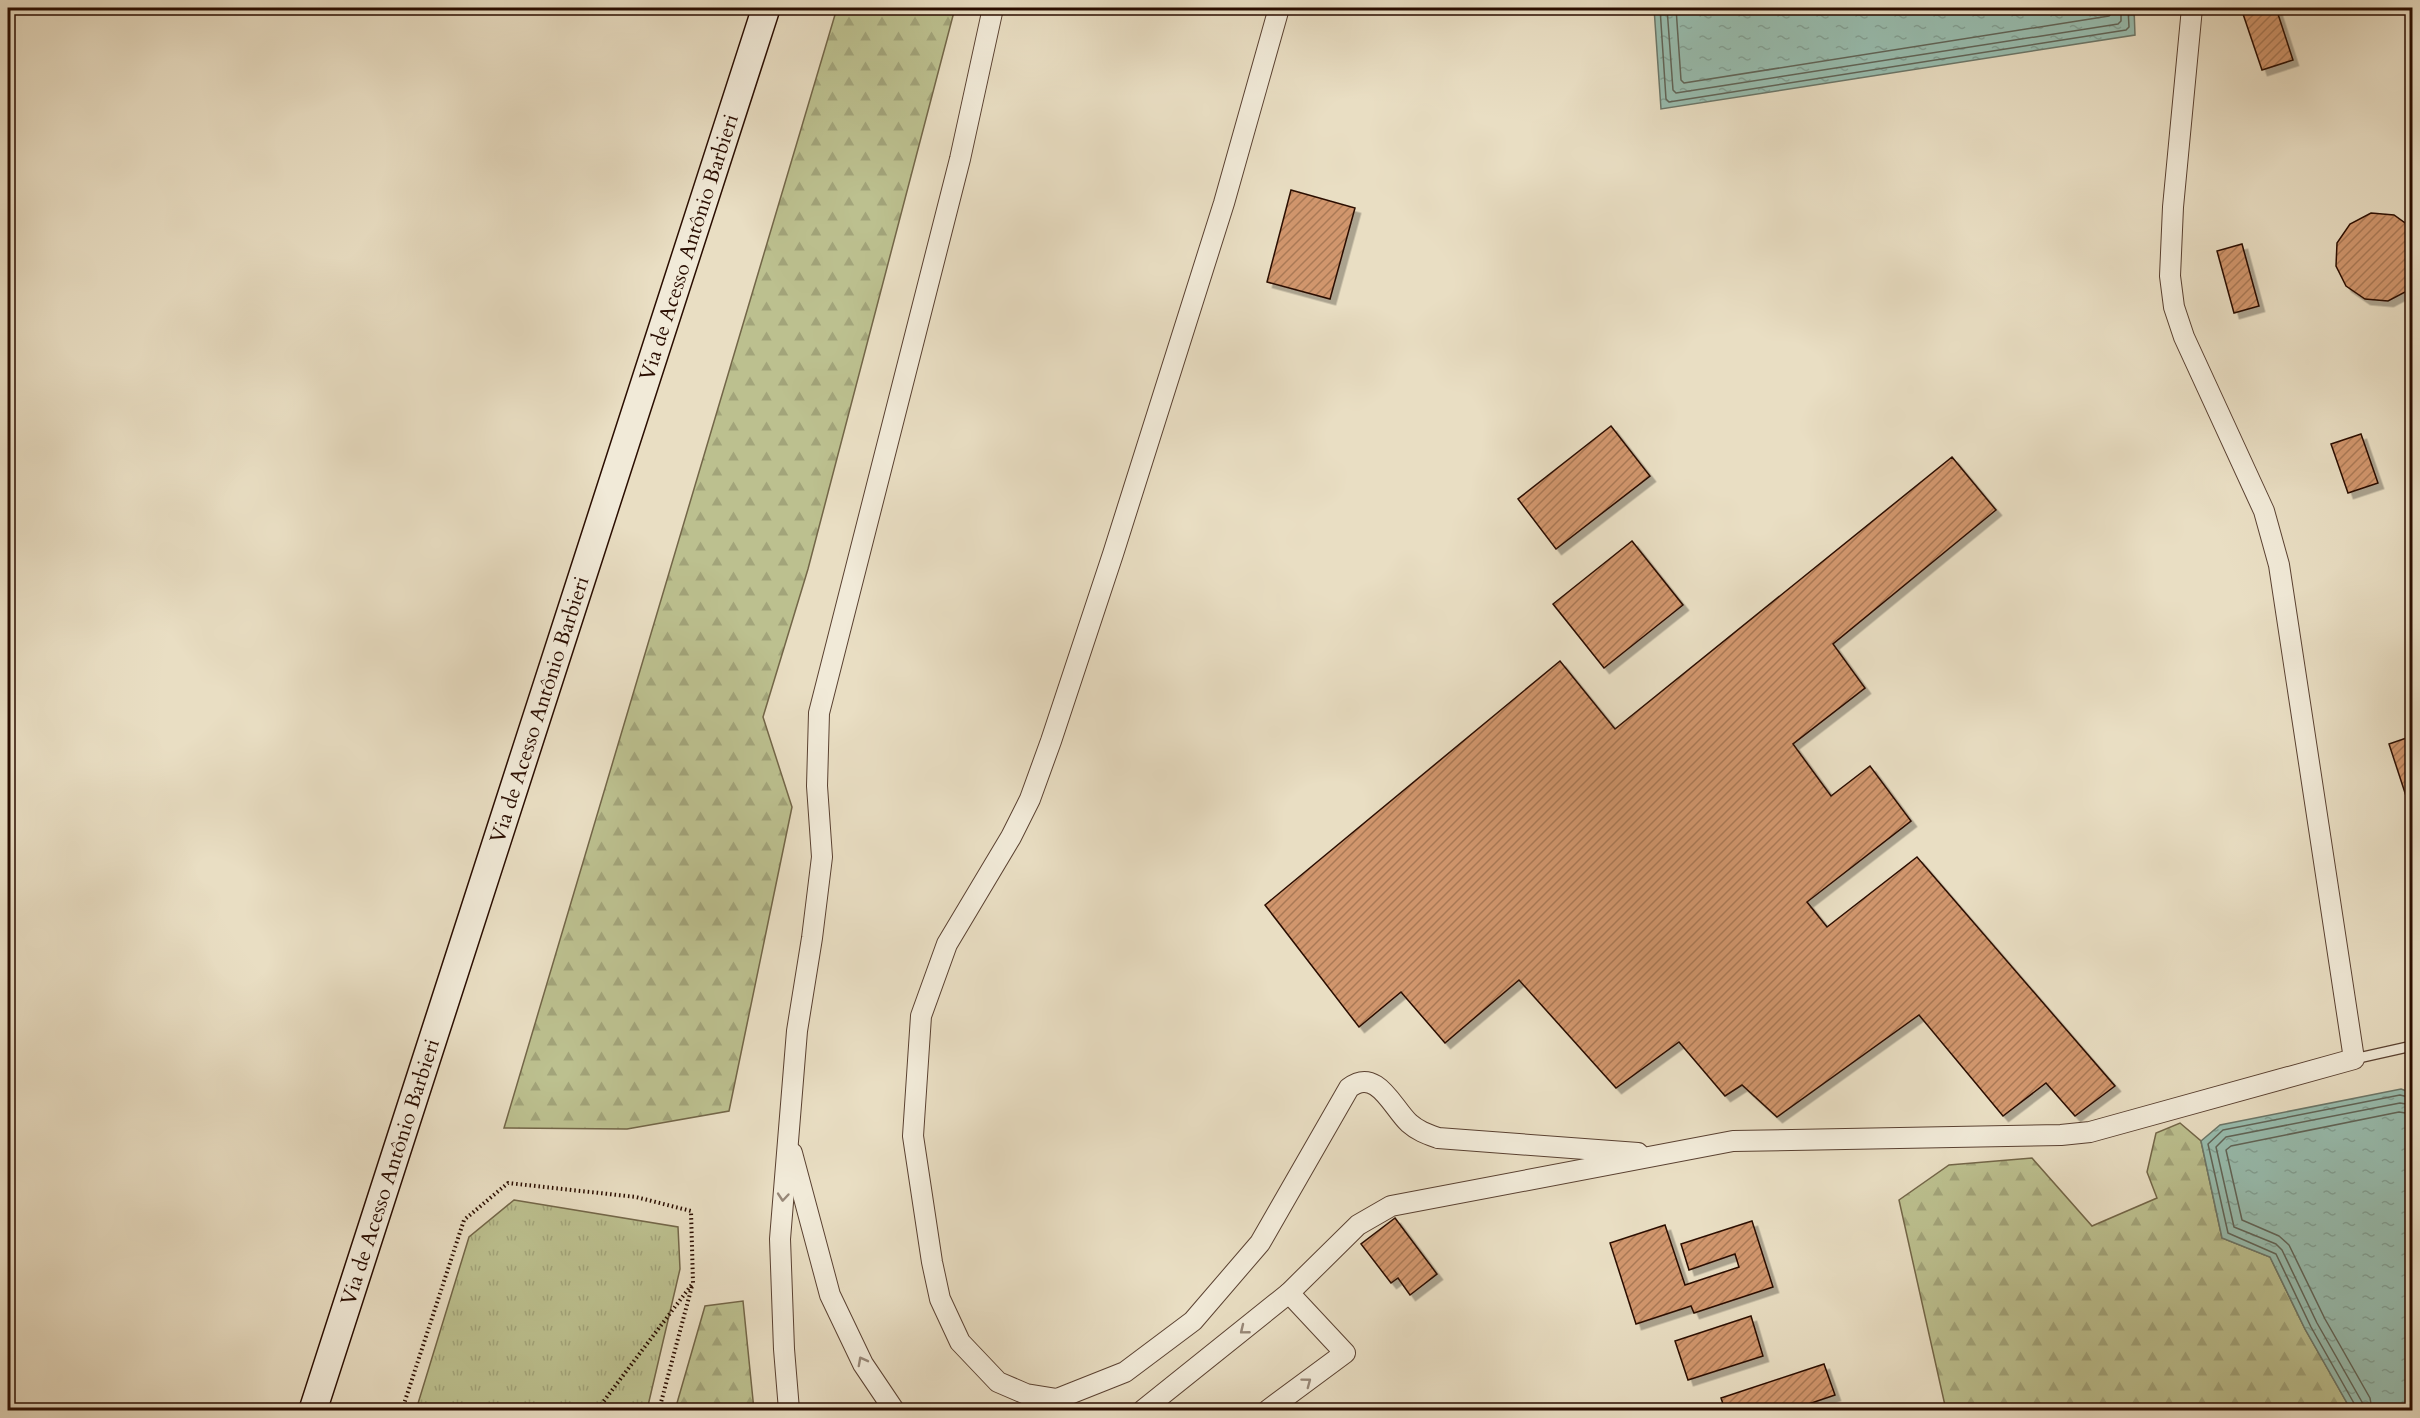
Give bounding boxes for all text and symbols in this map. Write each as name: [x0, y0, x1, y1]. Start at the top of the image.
street label: Via de Acesso Antônio Barbieri: [632, 110, 745, 384]
street label: Via de Acesso Antônio Barbieri: [483, 573, 596, 847]
street label: Via de Acesso Antônio Barbieri: [333, 1035, 447, 1309]
one-way arrow: [777, 1193, 790, 1202]
one-way arrow: [1239, 1323, 1250, 1334]
one-way arrow: [858, 1357, 869, 1368]
one-way arrow: [1300, 1378, 1311, 1389]

